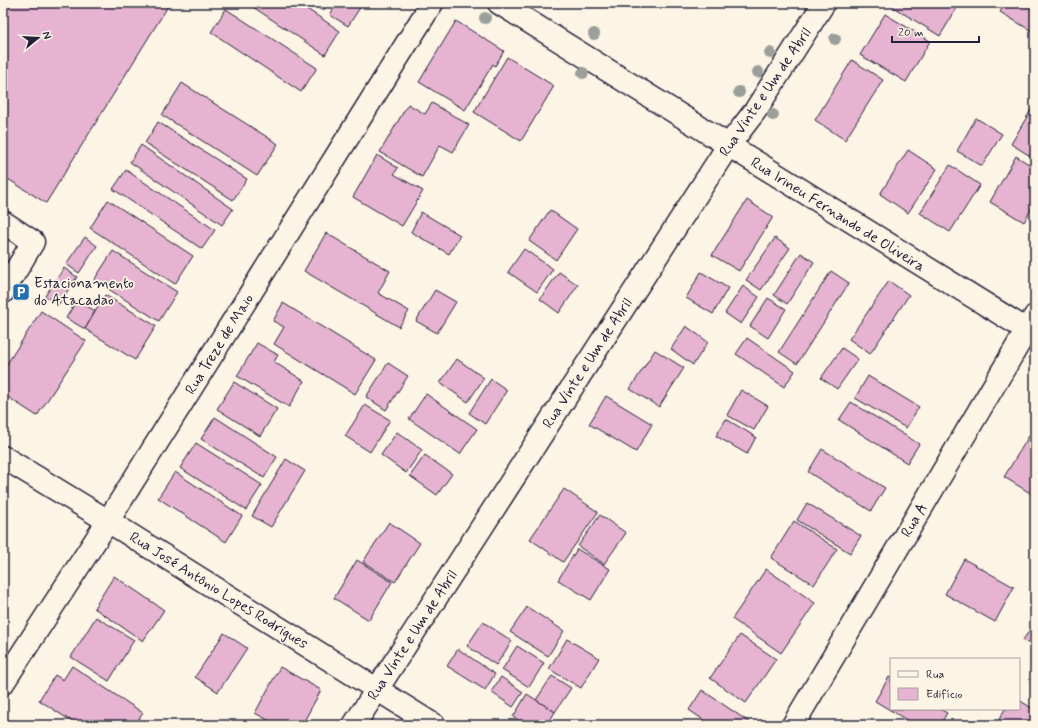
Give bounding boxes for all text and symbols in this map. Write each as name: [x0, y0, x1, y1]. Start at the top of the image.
north arrow: [18, 18, 58, 58]
scale bar: [892, 18, 979, 44]
street label: Rua Vinte e Um de Abril: [715, 24, 816, 161]
text: 20 m: [898, 25, 924, 41]
text: N: [39, 30, 54, 41]
street label: Rua Irineu Fernando de Oliveira: [747, 153, 929, 277]
place label: Estacionamento do Atacadao: [34, 274, 134, 311]
parking icon: Estacionamento do Atacadao: [11, 282, 31, 302]
street label: Rua Treze de Maio: [181, 290, 259, 399]
street label: Rua Vinte e Um de Abril: [538, 295, 637, 432]
street label: Rua A: [897, 500, 933, 541]
street label: Rua José Antônio Lopes Rodrigues: [125, 528, 312, 654]
street label: Rua Vinte e Um de Abril: [363, 567, 462, 704]
legend: [890, 658, 1020, 710]
text: Rua: [926, 667, 944, 683]
text: Edifício: [926, 687, 962, 703]

